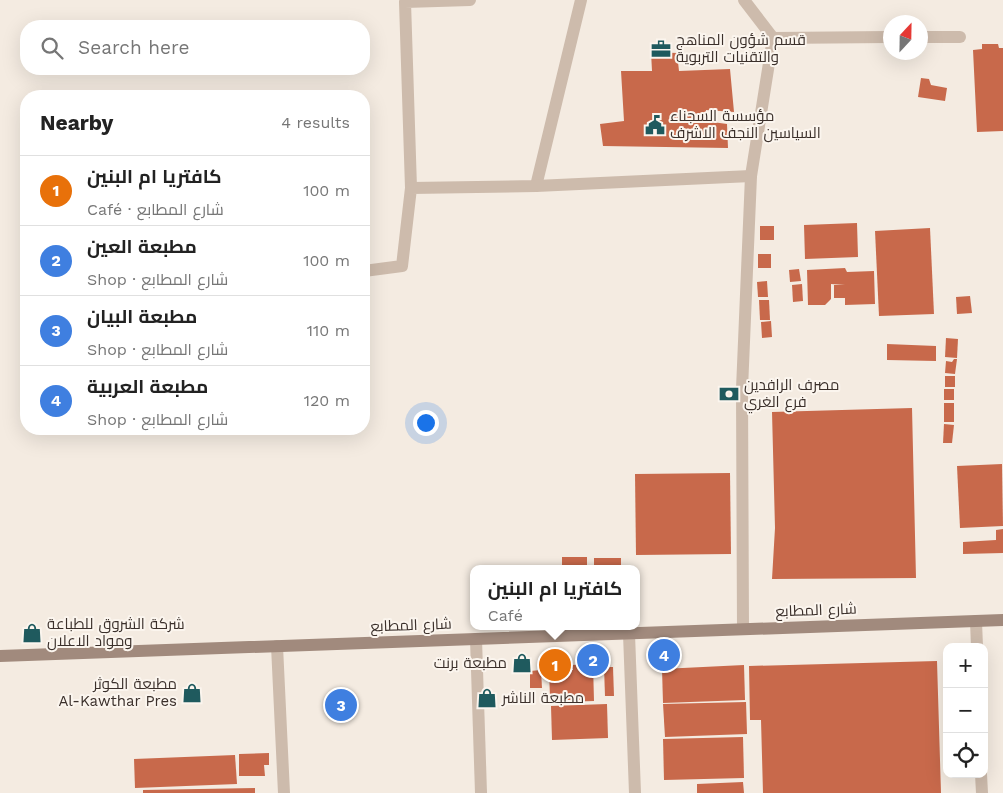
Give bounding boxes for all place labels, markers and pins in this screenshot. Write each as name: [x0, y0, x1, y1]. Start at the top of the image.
place label: قسم شؤون المناهج والتقنيات التربوية: [676, 31, 806, 66]
office icon: قسم شؤون المناهج والتقنيات التربوية: [650, 38, 672, 60]
place label: مؤسسة السجناء السياسين النجف الاشرف: [670, 107, 821, 143]
public building icon: مؤسسة السجناء السياسين النجف الاشرف: [644, 114, 666, 136]
place label: مصرف الرافدين فرع الغري: [744, 376, 839, 414]
bank icon: مصرف الرافدين فرع الغري: [718, 383, 740, 405]
place label: شركة الشروق للطباعة ومواد الاعلان: [47, 615, 185, 651]
shop icon: شركة الشروق للطباعة ومواد الاعلان: [21, 622, 43, 644]
pin: 4: [648, 636, 680, 674]
pin: 2: [577, 641, 609, 679]
pin: 1: [539, 646, 571, 684]
shop icon: مطبعة برنت: [511, 652, 533, 674]
place label: مطبعة برنت: [434, 654, 507, 672]
place label: مطبعة الكوثر Al-Kawthar Pres: [58, 675, 177, 710]
shop icon: مطبعة الكوثر Al-Kawthar Pres: [181, 682, 203, 704]
pin: 3: [325, 686, 357, 724]
shop icon: مطبعة الناشر: [476, 687, 498, 709]
place label: مطبعة الناشر: [501, 689, 584, 707]

